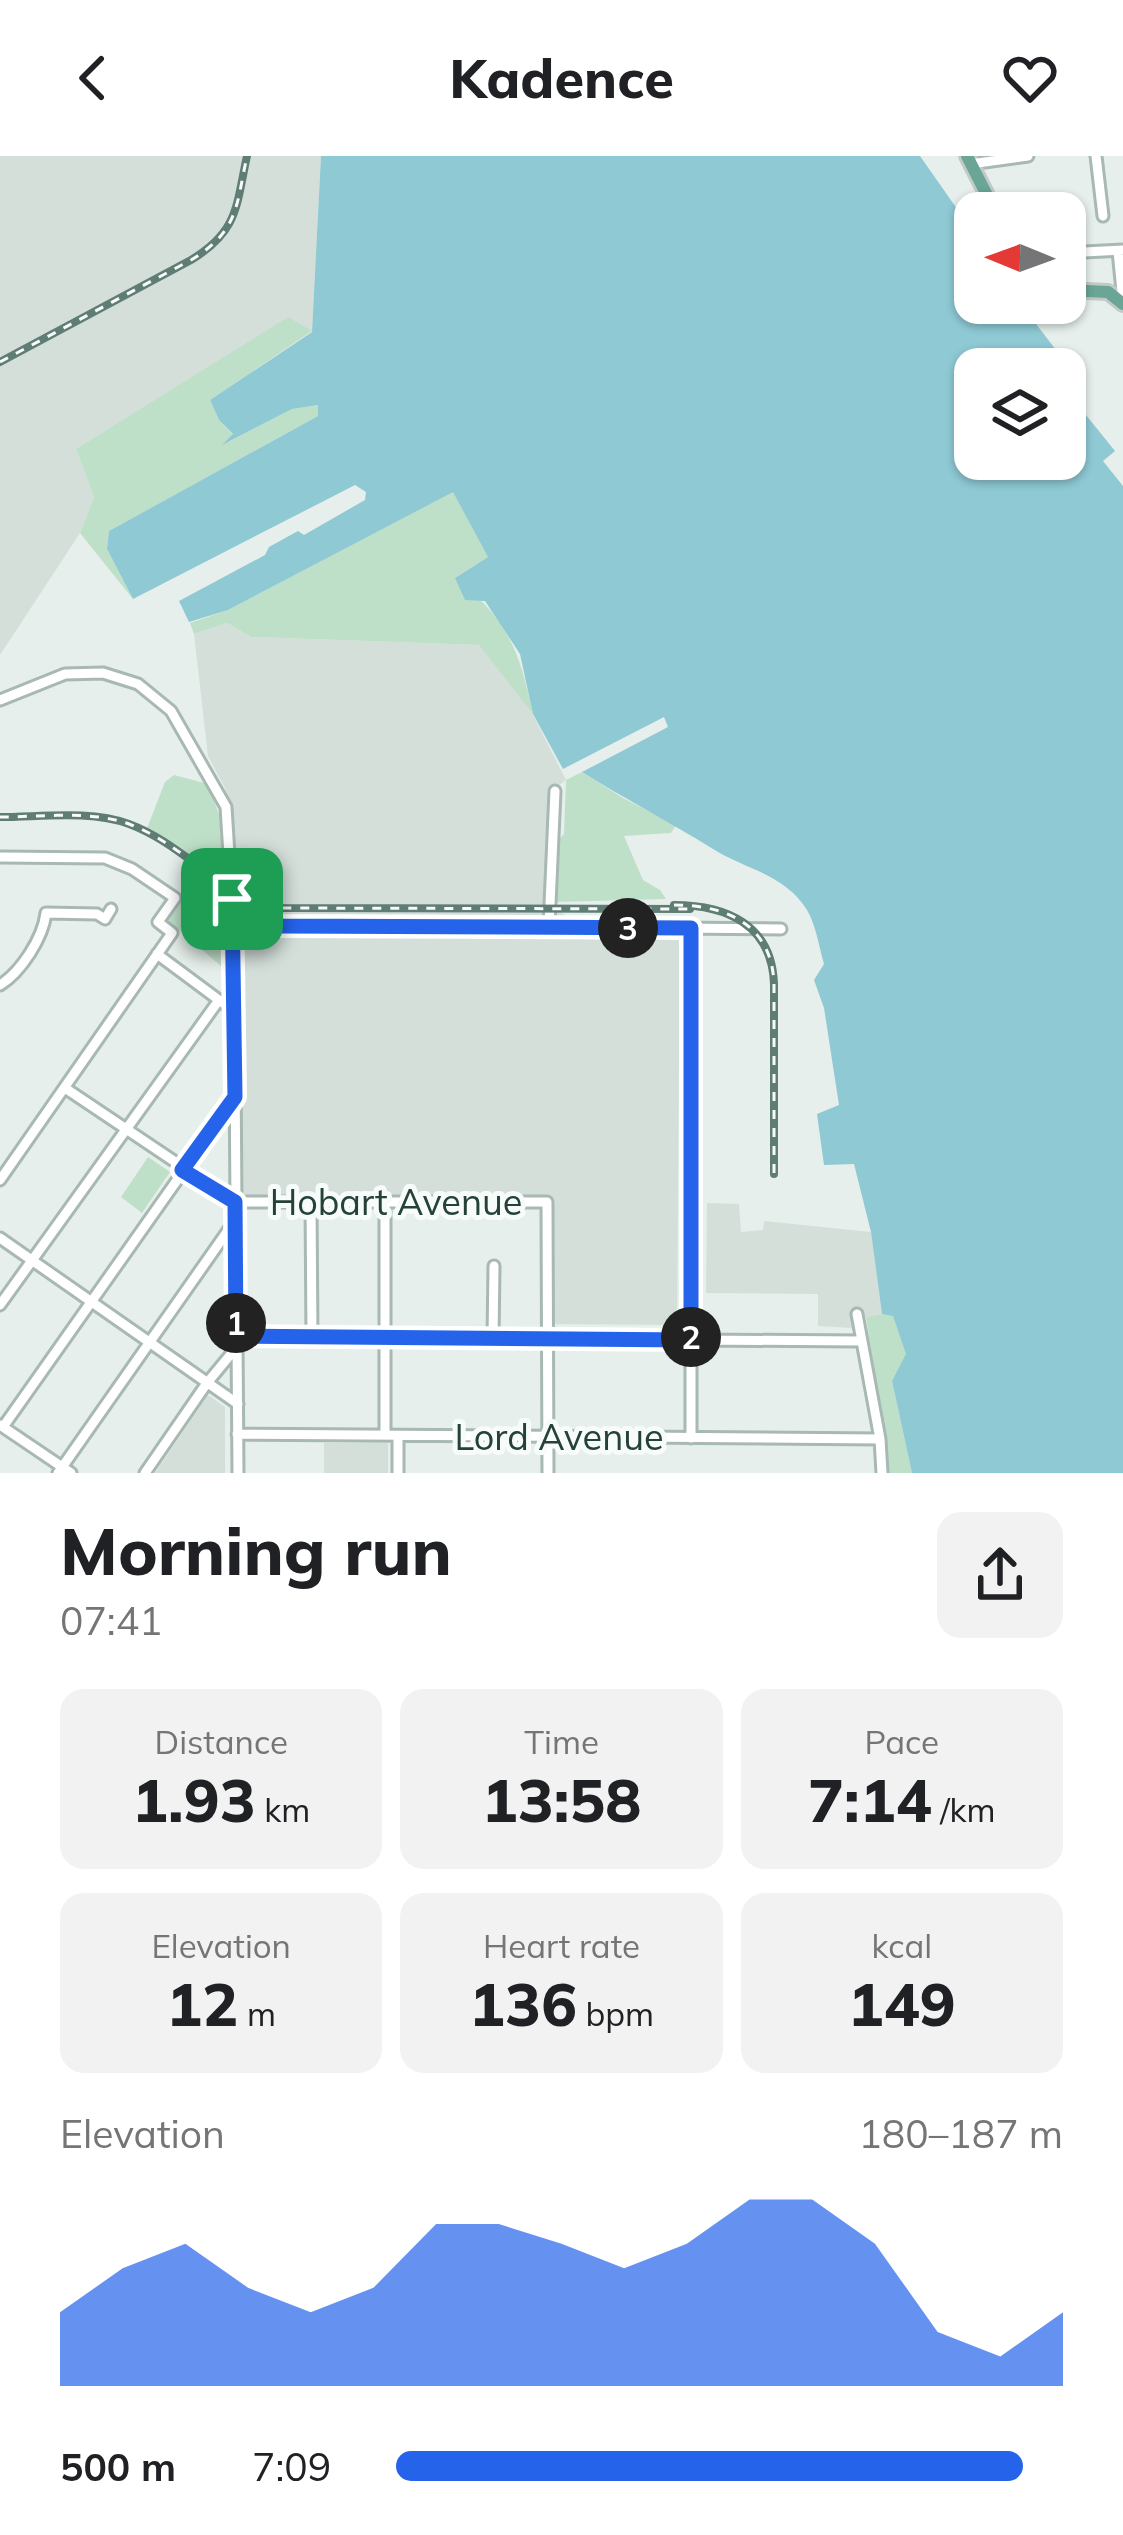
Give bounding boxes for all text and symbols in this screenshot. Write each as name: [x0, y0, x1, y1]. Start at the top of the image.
text: Kadence: [449, 44, 674, 112]
icon: back: [60, 45, 126, 111]
icon: heart: [997, 45, 1063, 111]
north arrow: [954, 192, 1086, 324]
map controls: [954, 192, 1086, 480]
button: layers: [954, 348, 1086, 480]
pin: [181, 848, 283, 950]
icon: arrive: [199, 866, 265, 932]
pin: 3: [598, 898, 658, 958]
text: 3: [618, 907, 638, 948]
street label: Hobart Avenue: [270, 1179, 522, 1224]
pin: 1: [206, 1293, 266, 1353]
text: 1: [226, 1302, 246, 1343]
pin: 2: [661, 1307, 721, 1367]
text: 2: [681, 1316, 701, 1357]
street label: Lord Avenue: [454, 1414, 664, 1459]
text: Morning run: [60, 1509, 452, 1592]
button: share: [937, 1512, 1063, 1638]
text: 07:41: [60, 1596, 163, 1645]
text: Distance: [154, 1721, 288, 1762]
text: Time: [524, 1721, 599, 1762]
text: Pace: [865, 1721, 939, 1762]
text: 1.93: [132, 1762, 256, 1837]
text: 13:58: [482, 1762, 641, 1837]
text: 7:14: [808, 1762, 932, 1837]
text: km: [256, 1789, 310, 1830]
text: /km: [932, 1789, 996, 1830]
text: Elevation: [151, 1925, 291, 1966]
text: Heart rate: [483, 1925, 640, 1966]
text: kcal: [872, 1925, 932, 1966]
text: 12: [166, 1966, 238, 2041]
text: 136: [469, 1966, 577, 2041]
text: 149: [848, 1966, 956, 2041]
text: m: [238, 1993, 276, 2034]
text: bpm: [577, 1993, 654, 2034]
text: Elevation: [60, 2109, 225, 2158]
text: 180–187 m: [858, 2109, 1063, 2158]
text: 500 m: [60, 2442, 176, 2491]
text: 7:09: [252, 2442, 331, 2491]

